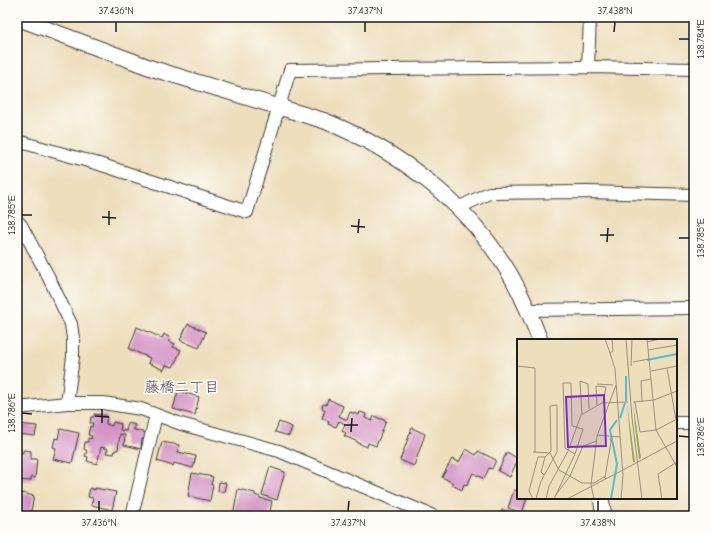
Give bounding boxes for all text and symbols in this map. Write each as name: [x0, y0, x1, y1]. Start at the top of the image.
text: 37.436°N: [98, 5, 134, 17]
text: 37.437°N: [348, 5, 383, 17]
text: 37.438°N: [597, 5, 633, 17]
text: 138.784°E: [695, 20, 707, 58]
text: 138.785°E: [6, 195, 18, 235]
text: 138.785°E: [695, 218, 707, 258]
inset map: [517, 339, 677, 499]
district label: 藤橋二丁目: [144, 378, 220, 396]
text: 138.786°E: [6, 393, 18, 433]
text: 138.786°E: [695, 417, 707, 457]
text: 37.436°N: [81, 517, 117, 529]
text: 37.437°N: [331, 517, 366, 529]
text: 37.438°N: [580, 517, 616, 529]

